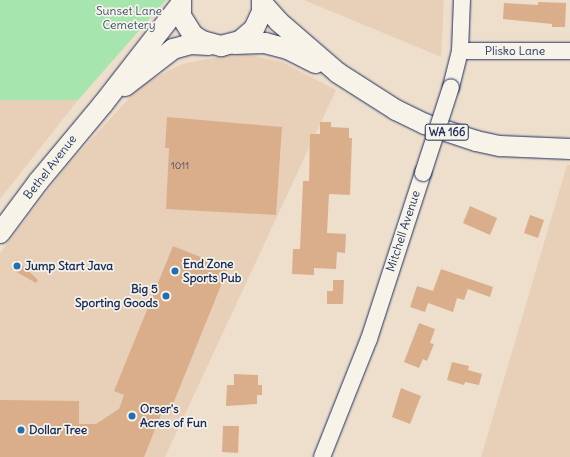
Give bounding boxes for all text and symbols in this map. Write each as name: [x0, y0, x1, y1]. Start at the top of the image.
park label: Sunset Lane Cemetery: [96, 4, 162, 32]
street label: Plisko Lane: [485, 44, 545, 58]
road number: WA 166: [424, 123, 470, 141]
street label: Bethel Avenue: [20, 132, 80, 202]
house number: 1011: [171, 160, 189, 172]
street label: Mitchell Avenue: [383, 189, 423, 273]
place label: End Zone Sports Pub: [183, 257, 241, 285]
place label: Jump Start Java: [25, 259, 113, 273]
marker: Jump Start Java: [12, 261, 22, 271]
marker: End Zone Sports Pub: [170, 266, 180, 276]
place label: Big 5 Sporting Goods: [75, 282, 158, 310]
marker: Big 5 Sporting Goods: [161, 291, 171, 301]
place label: Orser's Acres of Fun: [140, 402, 207, 430]
marker: Orser's Acres of Fun: [127, 411, 137, 421]
place label: Dollar Tree: [29, 423, 87, 437]
marker: Dollar Tree: [16, 425, 26, 435]

